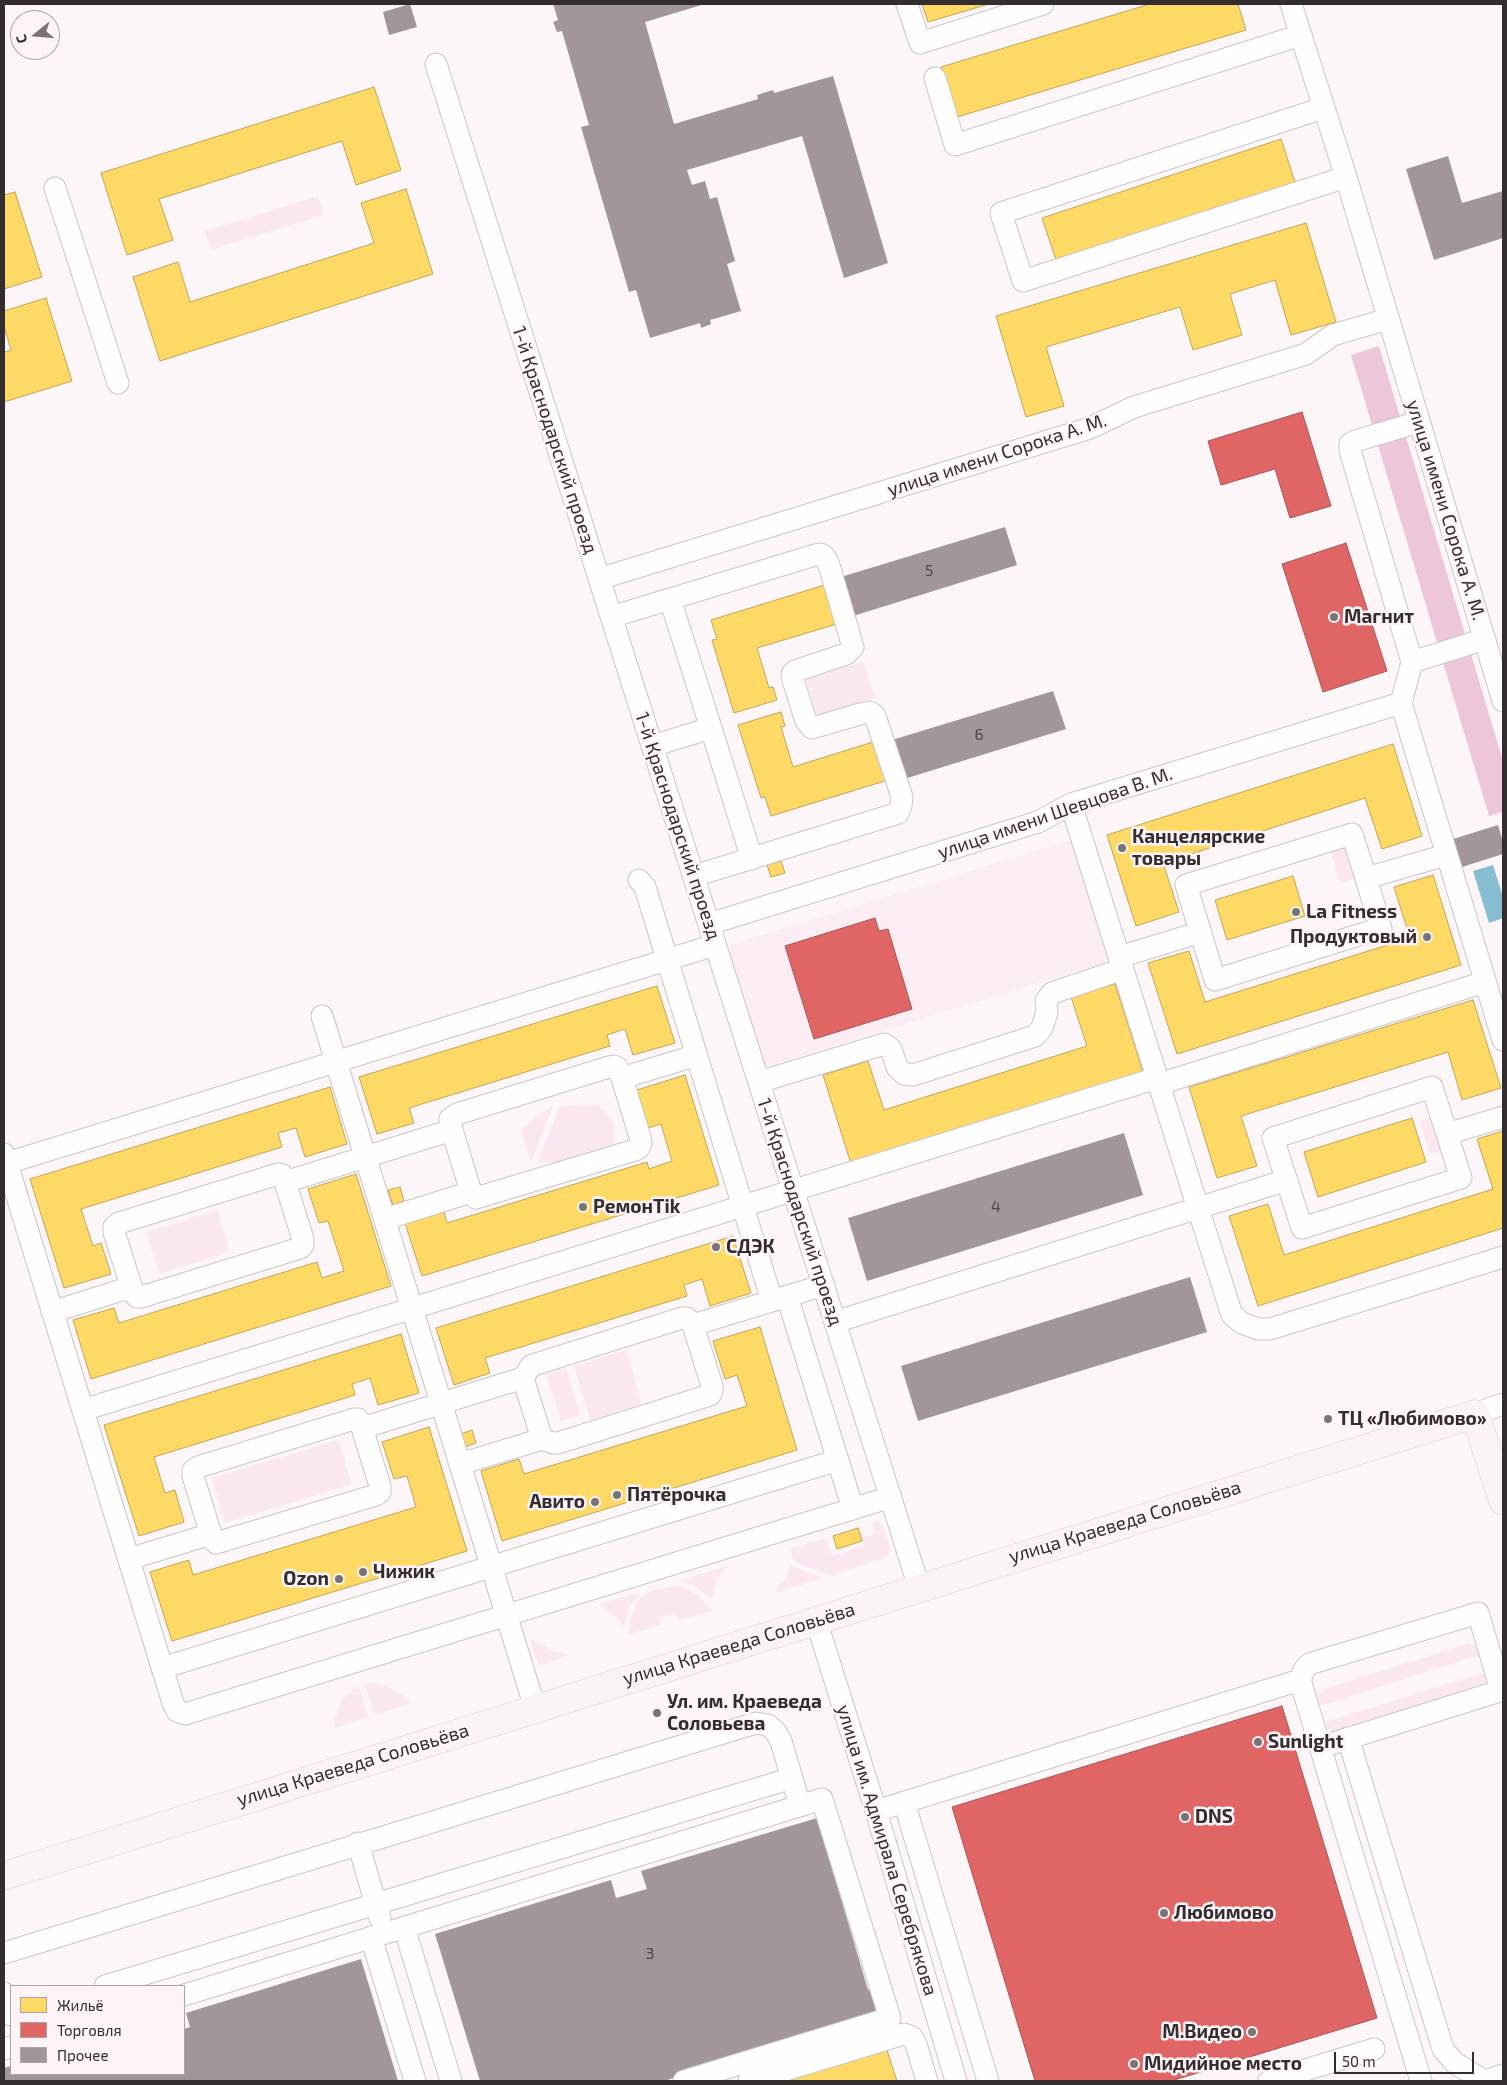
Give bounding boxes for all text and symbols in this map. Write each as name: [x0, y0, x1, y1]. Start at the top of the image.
north arrow: [10, 10, 60, 60]
text: С: [12, 33, 30, 46]
street label: 1-й Краснодарский проезд: [507, 323, 603, 557]
street label: улица имени Сорока А. М.: [1402, 397, 1490, 623]
street label: улица имени Сорока А. М.: [885, 409, 1109, 501]
house number: 5: [925, 561, 933, 581]
place label: Магнит: [1344, 606, 1414, 628]
marker: Магнит: [1328, 611, 1340, 623]
street label: 1-й Краснодарский проезд: [630, 709, 726, 943]
house number: 6: [974, 725, 984, 745]
street label: улица имени Шевцова В. М.: [935, 762, 1175, 864]
place label: Канцелярские товары: [1132, 826, 1265, 870]
marker: Канцелярские товары: [1116, 842, 1128, 854]
place label: La Fitness: [1306, 901, 1397, 923]
marker: La Fitness: [1290, 906, 1302, 918]
place label: Продуктовый: [1290, 926, 1417, 948]
marker: Продуктовый: [1421, 931, 1433, 943]
street label: 1-й Краснодарский проезд: [752, 1095, 848, 1329]
place label: РемонTik: [593, 1196, 680, 1218]
house number: 4: [991, 1197, 1001, 1217]
marker: РемонTik: [577, 1201, 589, 1213]
place label: СДЭК: [726, 1236, 775, 1258]
marker: СДЭК: [710, 1241, 722, 1253]
place label: ТЦ «Любимово»: [1338, 1408, 1487, 1430]
marker: ТЦ «Любимово»: [1322, 1413, 1334, 1425]
street label: улица Краеведа Соловьёва: [1006, 1476, 1244, 1568]
place label: Пятёрочка: [627, 1484, 726, 1506]
marker: Пятёрочка: [611, 1489, 623, 1501]
place label: Авито: [529, 1491, 585, 1513]
marker: Авито: [589, 1496, 601, 1508]
place label: Чижик: [373, 1561, 435, 1583]
marker: Чижик: [357, 1566, 369, 1578]
place label: Ozon: [283, 1568, 329, 1590]
marker: Ozon: [333, 1573, 345, 1585]
street label: улица Краеведа Соловьёва: [620, 1598, 858, 1690]
place label: Ул. им. Краеведа Соловьева: [667, 1691, 822, 1735]
street label: улица им. Адмирала Серебрякова: [832, 1702, 942, 1998]
marker: Ул. им. Краеведа Соловьева: [651, 1707, 663, 1719]
street label: улица Краеведа Соловьёва: [234, 1719, 472, 1811]
place label: Sunlight: [1268, 1731, 1344, 1753]
marker: Sunlight: [1252, 1736, 1264, 1748]
place label: DNS: [1195, 1806, 1233, 1828]
marker: DNS: [1179, 1811, 1191, 1823]
place label: Любимово: [1174, 1902, 1274, 1924]
marker: Любимово: [1158, 1907, 1170, 1919]
house number: 3: [646, 1944, 654, 1964]
legend: [10, 1985, 185, 2075]
text: Жильё: [57, 1996, 104, 2014]
text: Торговля: [57, 2021, 122, 2039]
place label: М.Видео: [1162, 2021, 1242, 2043]
marker: М.Видео: [1246, 2026, 1258, 2038]
scale bar: [1337, 2042, 1477, 2074]
text: Прочее: [57, 2046, 109, 2064]
text: 50 m: [1342, 2052, 1376, 2070]
place label: Мидийное место: [1144, 2053, 1302, 2075]
marker: Мидийное место: [1128, 2058, 1140, 2070]

